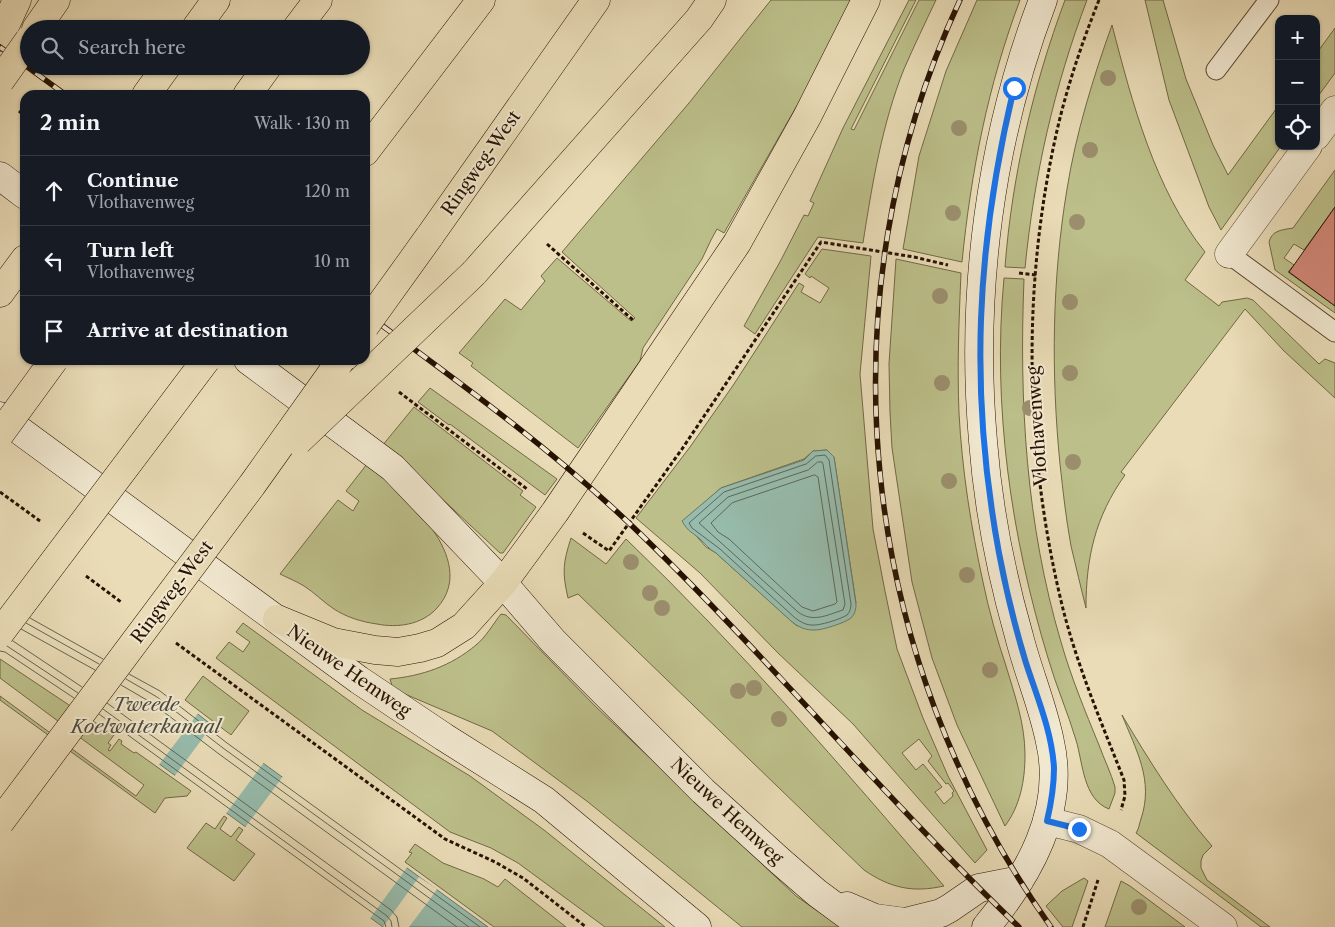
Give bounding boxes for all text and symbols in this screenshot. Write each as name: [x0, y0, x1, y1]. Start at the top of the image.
map controls: [1275, 15, 1320, 150]
button: +: [1275, 15, 1320, 60]
search box: [20, 20, 370, 75]
icon: search: [38, 34, 66, 62]
text: Search here: [78, 36, 186, 59]
button: −: [1275, 60, 1320, 105]
route start: [1003, 77, 1026, 100]
button: locate: [1275, 105, 1320, 150]
street label: Ringweg-West: [437, 106, 526, 220]
text: 2 min: [40, 110, 100, 135]
text: Walk · 130 m: [254, 113, 350, 133]
text: Continue: [87, 169, 179, 192]
icon: ahead: [40, 177, 68, 205]
text: 120 m: [305, 181, 350, 201]
text: Vlothavenweg: [87, 192, 194, 212]
text: Turn left: [87, 239, 174, 262]
icon: left: [40, 247, 68, 275]
text: 10 m: [314, 251, 350, 271]
text: Vlothavenweg: [87, 262, 194, 282]
icon: arrive: [40, 317, 68, 345]
text: Arrive at destination: [87, 319, 288, 342]
street label: Vlothavenweg: [1022, 365, 1052, 488]
street label: Ringweg-West: [126, 536, 218, 648]
street label: Nieuwe Hemweg: [283, 620, 415, 722]
water label: Tweede Koelwaterkanaal: [69, 693, 223, 738]
street label: Nieuwe Hemweg: [666, 753, 788, 869]
route end: [1068, 818, 1091, 841]

